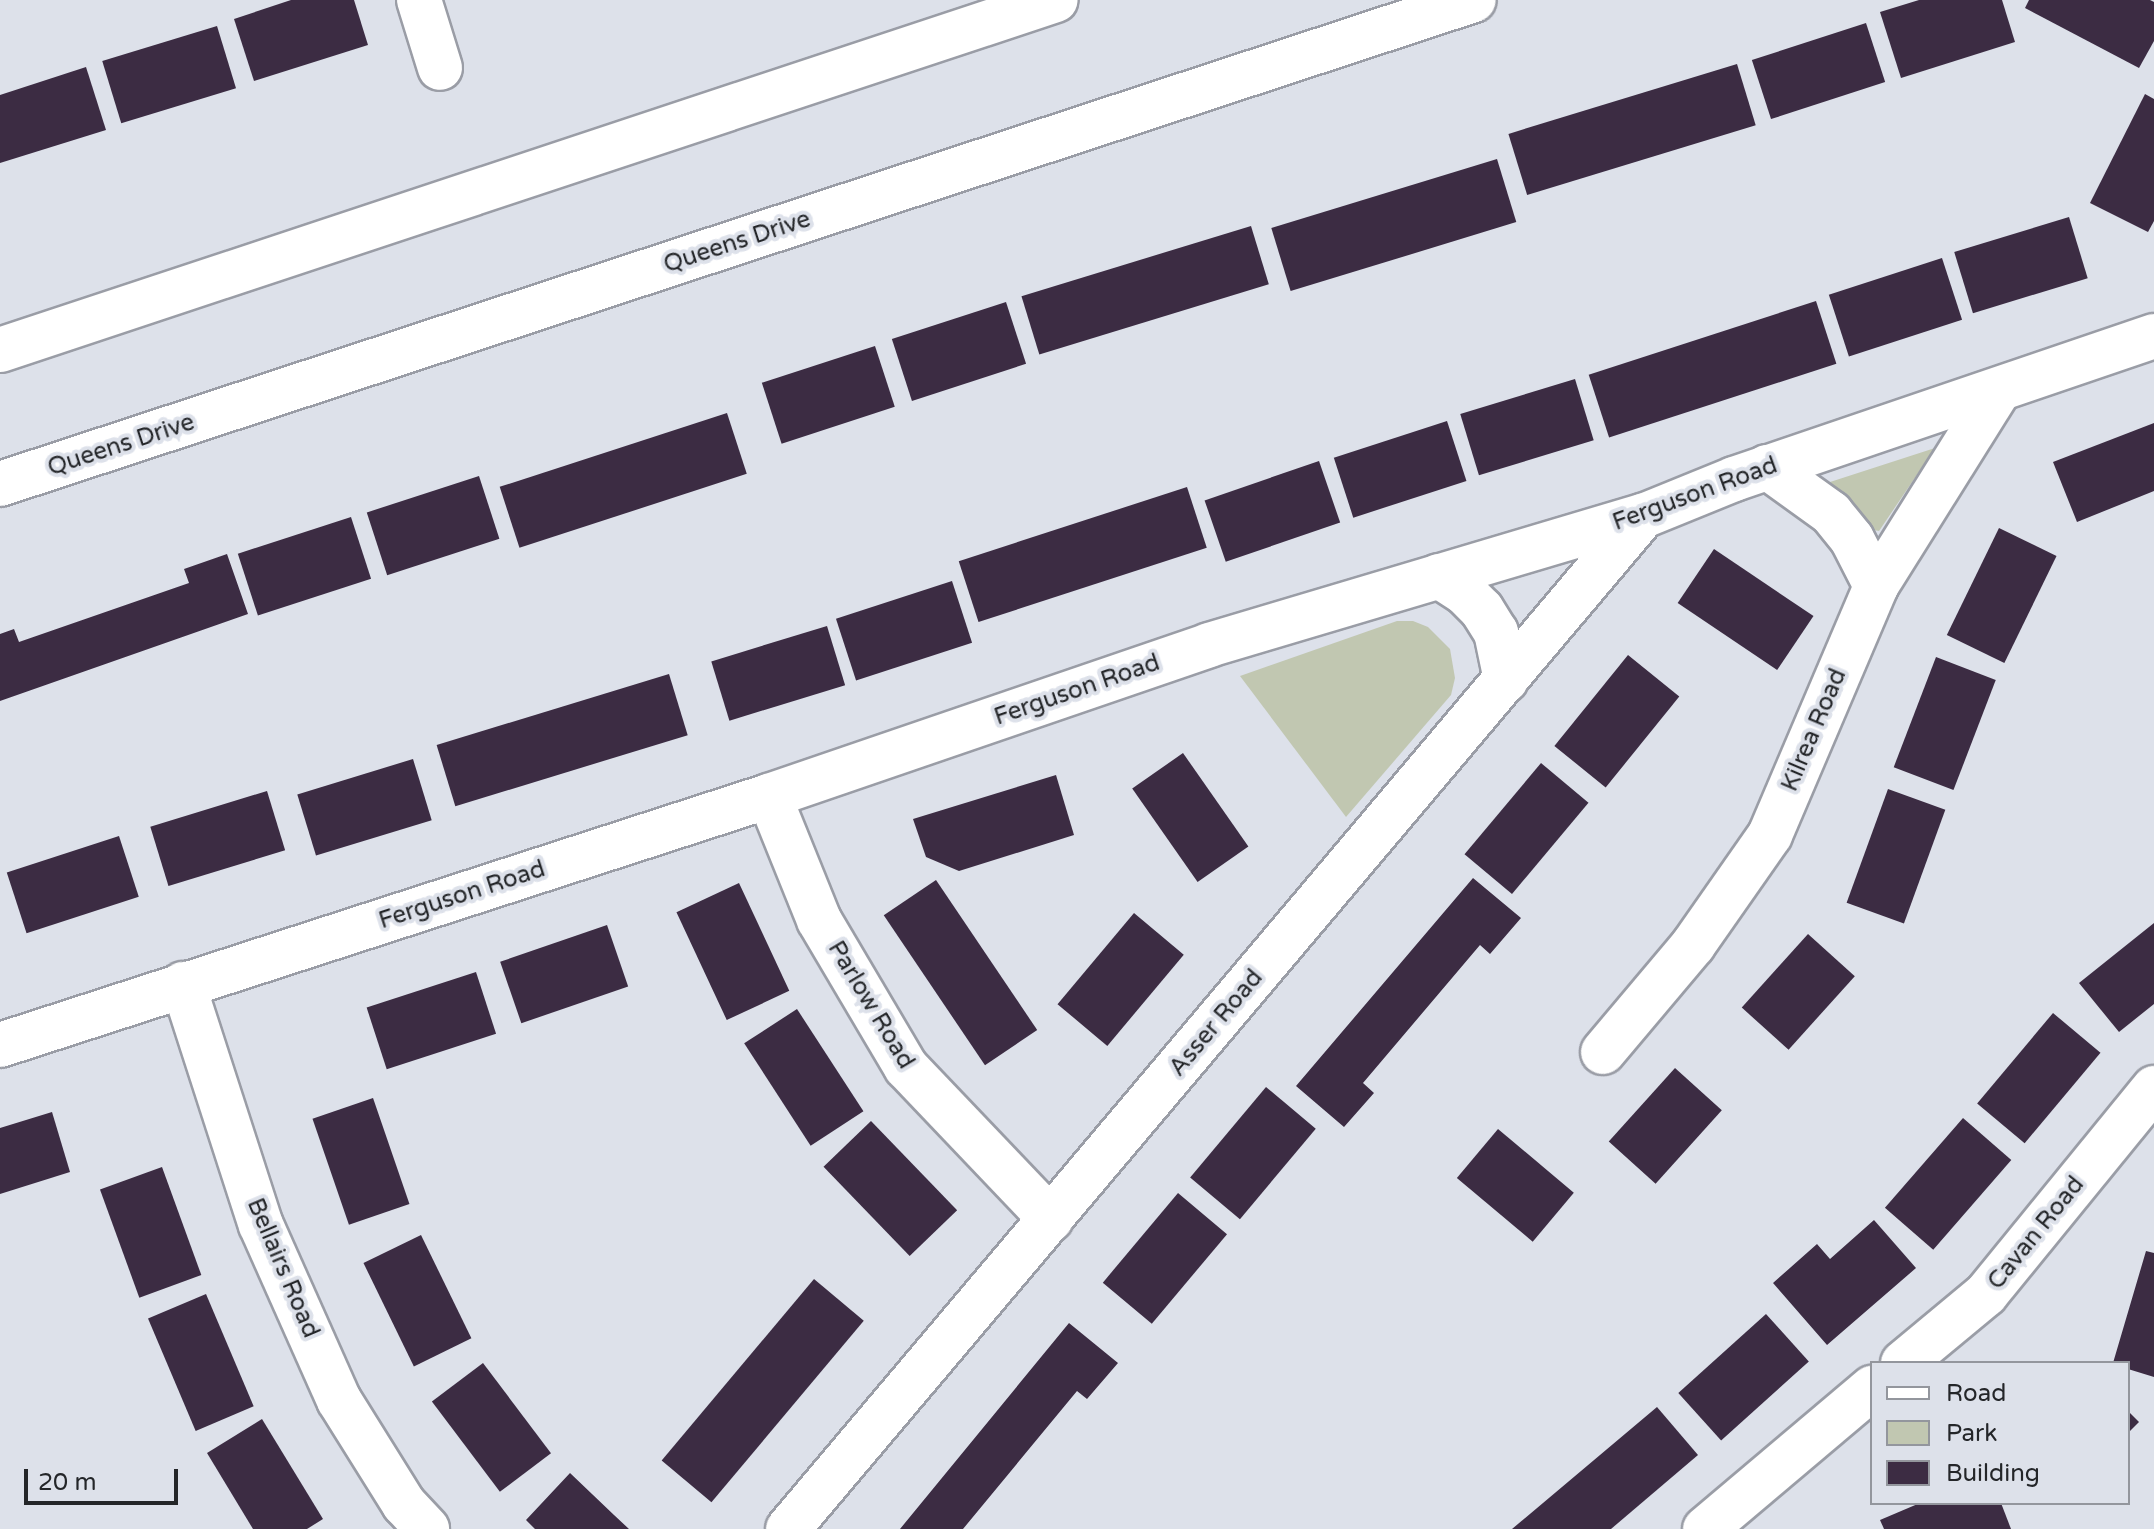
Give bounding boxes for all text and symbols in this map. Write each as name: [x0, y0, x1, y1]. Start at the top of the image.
street label: Queens Drive: [660, 205, 814, 279]
street label: Queens Drive: [44, 408, 198, 482]
street label: Ferguson Road: [1609, 451, 1781, 537]
street label: Ferguson Road: [990, 648, 1164, 732]
street label: Kilrea Road: [1775, 664, 1853, 796]
street label: Ferguson Road: [375, 855, 549, 935]
street label: Parlow Road: [822, 936, 920, 1074]
street label: Asser Road: [1163, 964, 1269, 1082]
street label: Cavan Road: [1982, 1171, 2090, 1295]
street label: Bellairs Road: [241, 1194, 325, 1342]
legend: [1870, 1361, 2130, 1505]
text: Road: [1946, 1379, 2006, 1408]
text: Park: [1946, 1419, 1997, 1448]
scale bar: [28, 1453, 182, 1503]
text: Building: [1946, 1459, 2040, 1488]
text: 20 m: [38, 1468, 96, 1497]

